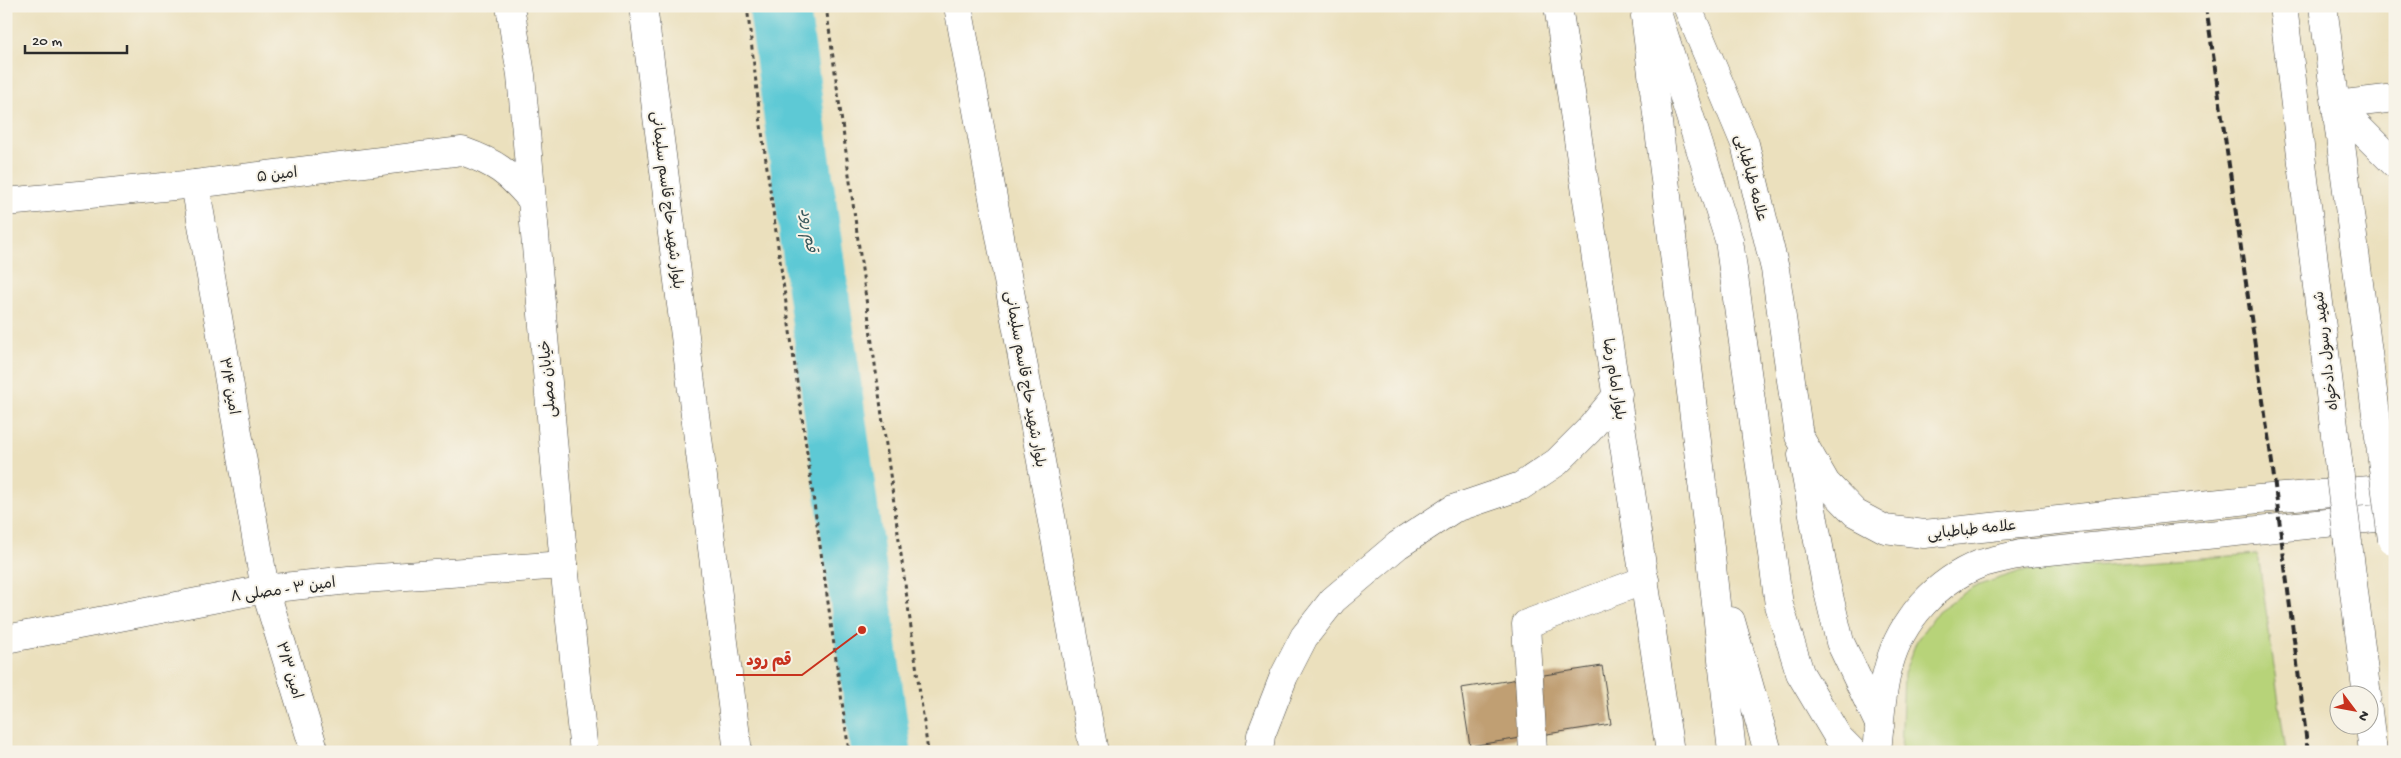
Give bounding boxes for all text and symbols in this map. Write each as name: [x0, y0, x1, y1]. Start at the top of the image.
scale bar: [25, 22, 128, 54]
text: 20 m: [32, 33, 62, 51]
street label: بلوار شهید حاج قاسم سلیمانی: [645, 110, 686, 290]
street label: علامه طباطبایی: [1730, 133, 1770, 224]
street label: امین ۵: [256, 165, 299, 187]
water label: قم رود: [794, 207, 820, 255]
street label: بلوار شهید حاج قاسم سلیمانی: [999, 290, 1048, 469]
street label: شهید رسول دادخواه: [2311, 290, 2343, 412]
street label: بلوار امام رضا: [1598, 337, 1628, 421]
street label: خیابان مصلی: [537, 339, 561, 418]
street label: امین ۳/۴: [214, 356, 242, 416]
street label: علامه طباطبایی: [1927, 517, 2018, 545]
street label: امین ۳ - مصلی ۸: [230, 575, 337, 607]
street label: امین ۳/۳: [271, 640, 305, 701]
callout: قم رود: [736, 644, 802, 675]
text: قم رود: [746, 651, 792, 672]
north arrow: [2328, 686, 2378, 736]
text: N: [2353, 707, 2373, 724]

